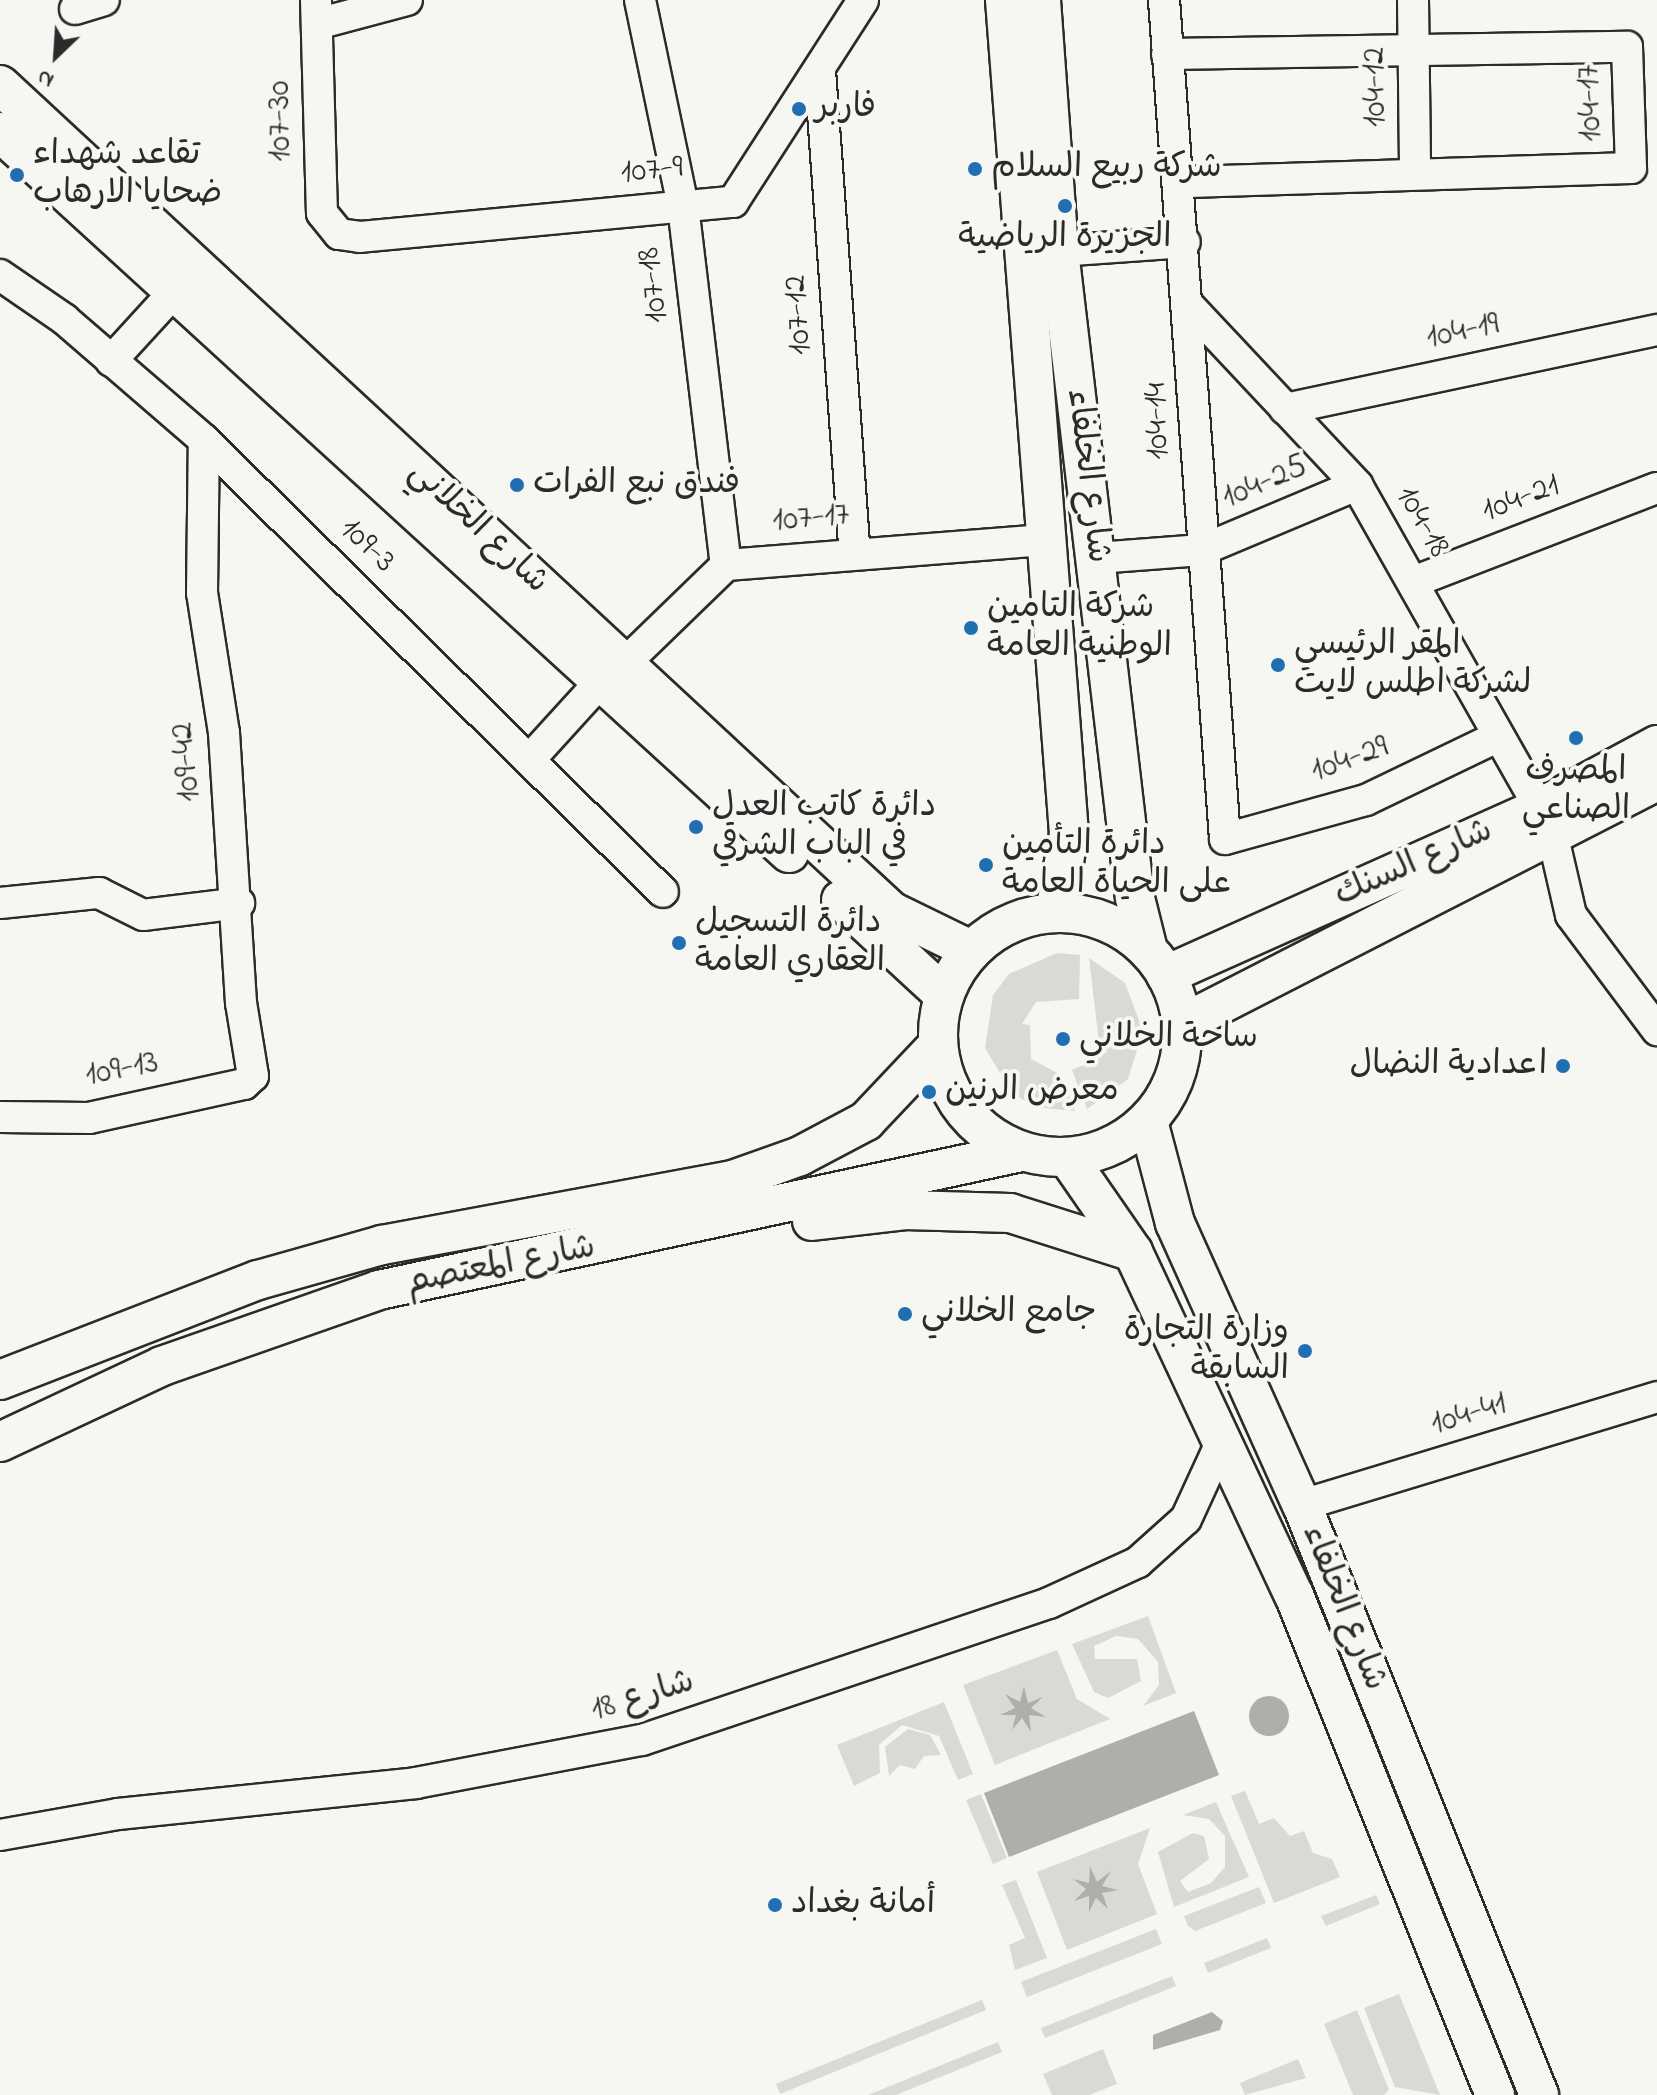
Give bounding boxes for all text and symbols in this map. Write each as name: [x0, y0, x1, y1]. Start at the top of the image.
north arrow: [16, 16, 96, 96]
street label: 104-12: [1355, 47, 1397, 127]
text: N: [32, 60, 59, 95]
street label: 104-17: [1569, 64, 1613, 142]
street label: 107-30: [260, 80, 302, 162]
place label: فاربر: [815, 89, 876, 129]
marker: فاربر: [790, 100, 808, 118]
place label: تقاعد شهداء ضحايا الارهاب: [33, 135, 222, 214]
street label: 107-9: [619, 148, 685, 194]
place label: شركة ربيع السلام: [991, 149, 1222, 189]
marker: شركة ربيع السلام: [966, 160, 984, 178]
marker: تقاعد شهداء ضحايا الارهاب: [8, 166, 26, 184]
marker: الجزيرة الرياضية: [1056, 197, 1074, 215]
place label: الجزيرة الرياضية: [958, 219, 1172, 259]
street label: 107-18: [629, 245, 679, 325]
street label: 107-12: [776, 274, 822, 356]
street label: 104-19: [1423, 304, 1503, 360]
street label: 104-14: [1136, 382, 1180, 460]
street label: شارع الخلفاء: [1056, 387, 1118, 565]
street label: 104-25: [1216, 447, 1314, 519]
street label: شارع الخلاني: [399, 453, 557, 603]
place label: فندق نبع الفرات: [533, 465, 740, 505]
street label: 104-21: [1476, 466, 1566, 532]
marker: فندق نبع الفرات: [508, 476, 526, 494]
street label: 104-18: [1385, 479, 1459, 565]
street label: 107-17: [771, 495, 851, 543]
street label: 109-3: [330, 510, 404, 582]
place label: شركة التامين الوطنية العامة: [987, 588, 1172, 668]
marker: شركة التامين الوطنية العامة: [962, 619, 980, 637]
place label: المقر الرئيسي لشركة اطلس لايت: [1294, 625, 1532, 704]
marker: المقر الرئيسي لشركة اطلس لايت: [1269, 656, 1287, 674]
street label: 109-42: [163, 720, 211, 804]
street label: 104-29: [1306, 727, 1394, 793]
marker: المصرف الصناعي: [1567, 729, 1585, 747]
place label: المصرف الصناعي: [1522, 751, 1630, 830]
place label: دائرة كاتب العدل في الباب الشرقي: [712, 787, 936, 866]
street label: شارع السنك: [1329, 811, 1499, 917]
marker: دائرة كاتب العدل في الباب الشرقي: [687, 818, 705, 836]
place label: دائرة التأمين على الحياة العامة: [1002, 825, 1231, 904]
marker: دائرة التأمين على الحياة العامة: [977, 856, 995, 874]
place label: دائرة التسجيل العقاري العامة: [695, 903, 885, 982]
marker: دائرة التسجيل العقاري العامة: [670, 934, 688, 952]
place label: ساحة الخلاني: [1079, 1019, 1258, 1059]
marker: ساحة الخلاني: [1054, 1030, 1072, 1048]
street label: 109-13: [82, 1043, 162, 1097]
place label: اعدادية النضال: [1349, 1046, 1547, 1086]
marker: اعدادية النضال: [1554, 1057, 1572, 1075]
place label: معرض الرنين: [945, 1072, 1119, 1112]
marker: معرض الرنين: [920, 1083, 938, 1101]
street label: شارع المعتصم: [403, 1228, 599, 1304]
place label: جامع الخلاني: [921, 1294, 1097, 1334]
marker: جامع الخلاني: [896, 1305, 914, 1323]
place label: وزارة التجارة السابقة: [1124, 1311, 1289, 1390]
marker: وزارة التجارة السابقة: [1296, 1342, 1314, 1360]
street label: 104-41: [1426, 1384, 1512, 1446]
street label: شارع الخلفاء: [1291, 1519, 1395, 1697]
street label: شارع 18: [587, 1662, 699, 1732]
place label: أمانة بغداد: [791, 1885, 935, 1925]
marker: أمانة بغداد: [766, 1896, 784, 1914]

